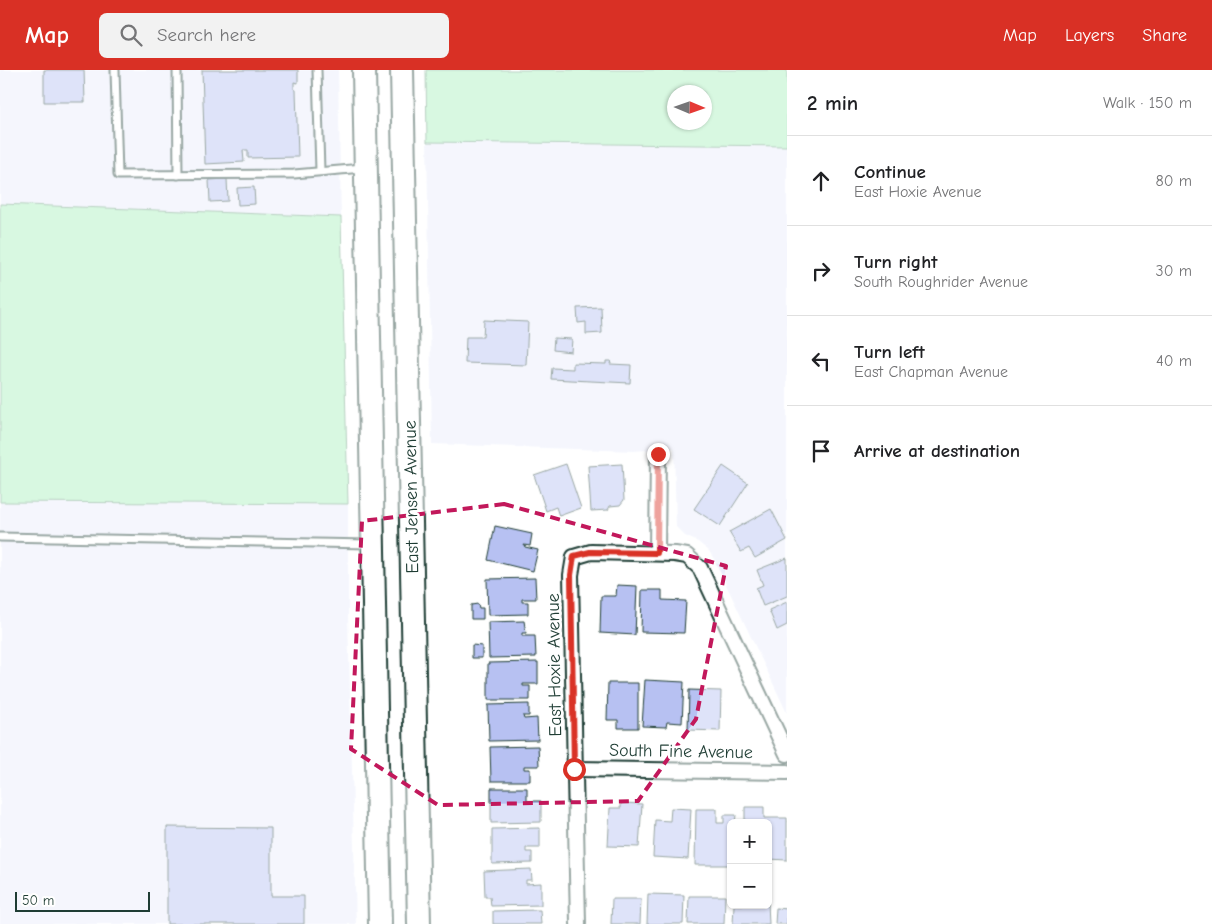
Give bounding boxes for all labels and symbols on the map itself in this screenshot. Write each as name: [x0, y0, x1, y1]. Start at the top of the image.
north arrow: [667, 85, 712, 130]
street label: East Jensen Avenue: [400, 420, 423, 574]
route end: [647, 443, 670, 466]
street label: East Hoxie Avenue: [543, 593, 566, 737]
street label: South Fine Avenue: [609, 740, 753, 763]
route start: [563, 758, 586, 781]
scale bar: [15, 889, 150, 912]

